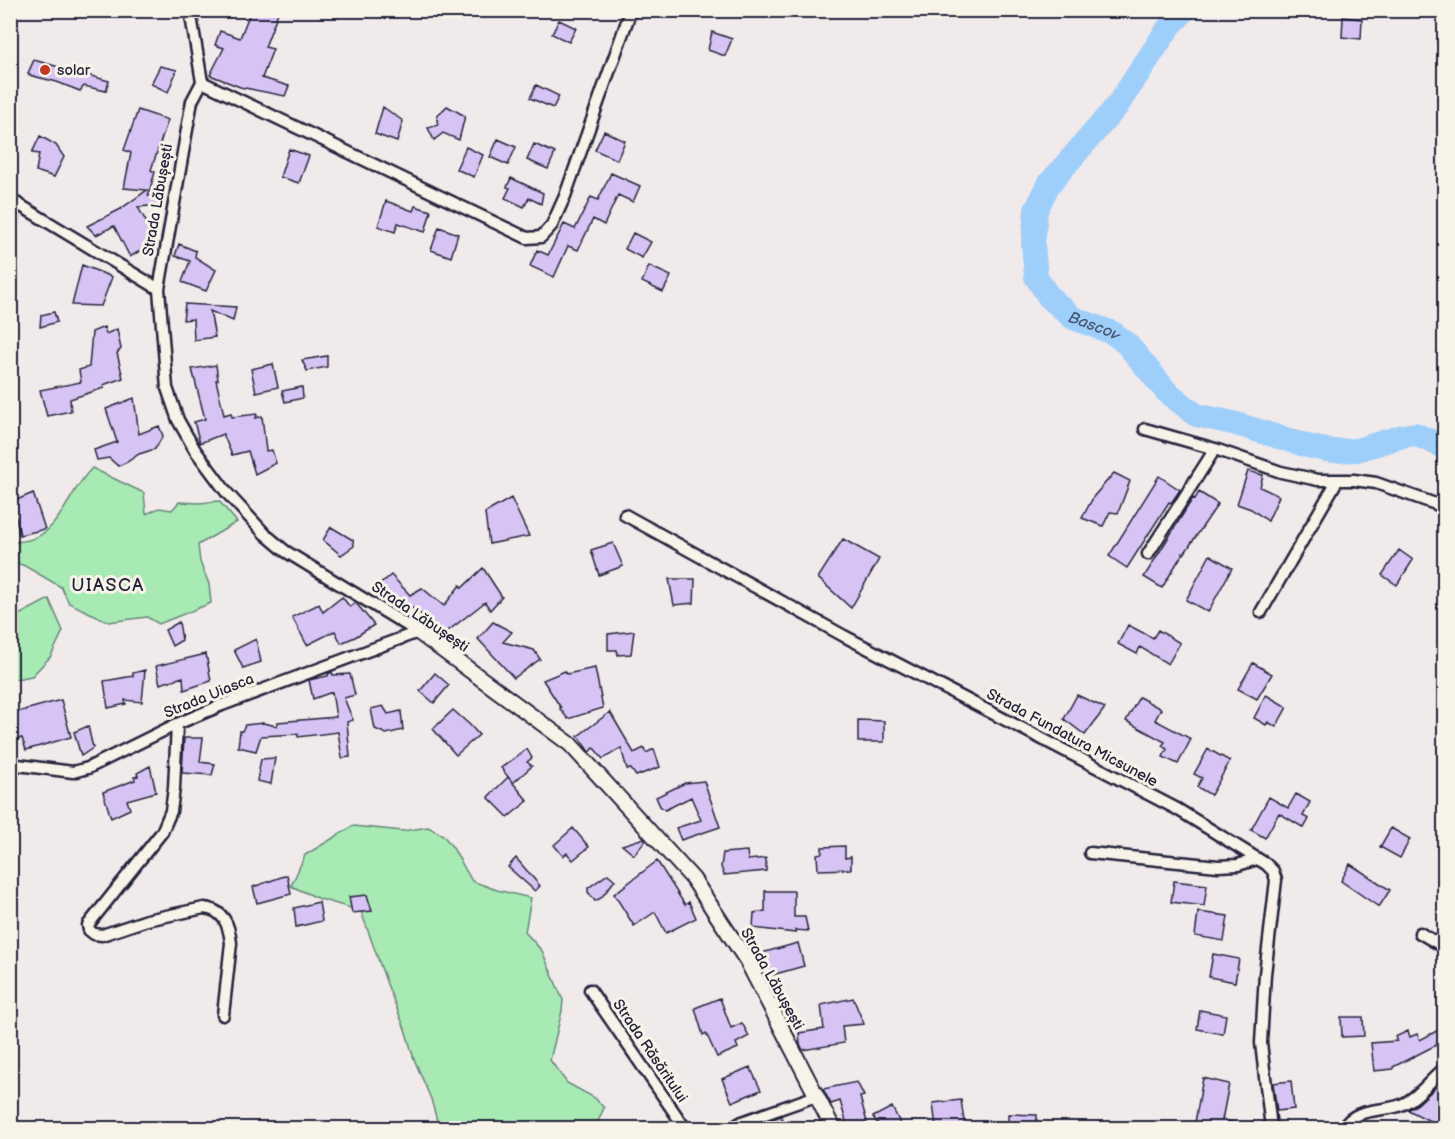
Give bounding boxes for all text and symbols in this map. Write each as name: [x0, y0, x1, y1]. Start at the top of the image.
place label: solar: [57, 61, 91, 80]
marker: solar: [38, 63, 52, 77]
street label: Strada Lăbușești: [139, 142, 177, 258]
water label: Bascov: [1066, 308, 1125, 345]
district label: UIASCA: [71, 575, 145, 596]
street label: Strada Lăbușești: [368, 577, 472, 657]
street label: Strada Uiasca: [161, 669, 257, 723]
street label: Strada Fundatura Micsunele: [983, 685, 1161, 791]
street label: Strada Lăbușești: [736, 925, 808, 1033]
street label: Strada Răsăritului: [608, 996, 692, 1106]

